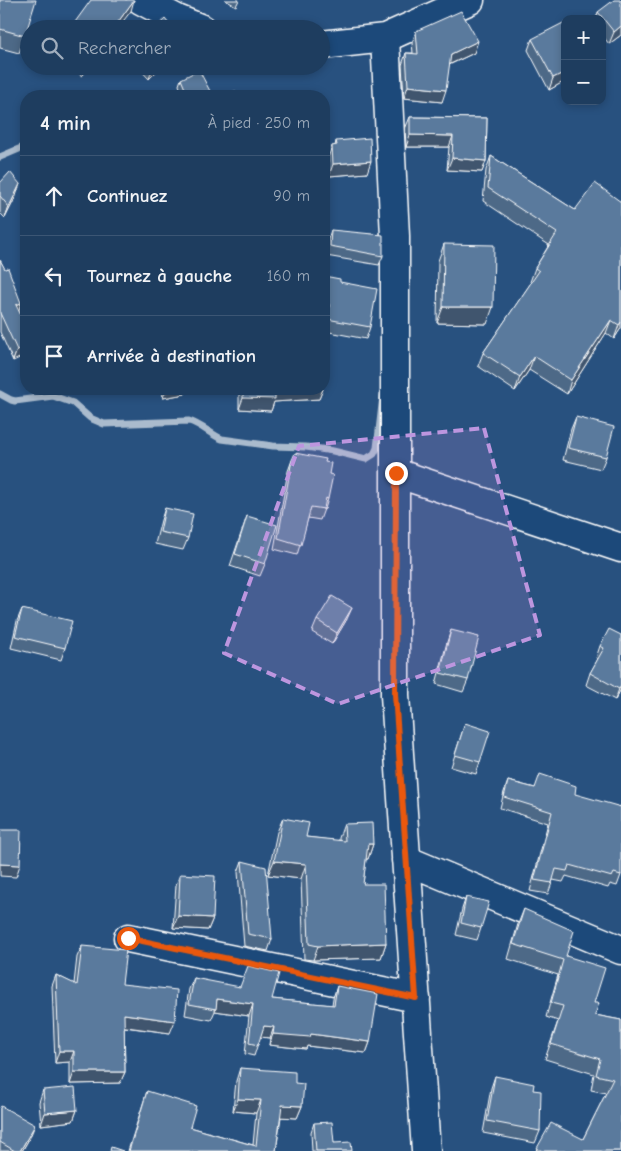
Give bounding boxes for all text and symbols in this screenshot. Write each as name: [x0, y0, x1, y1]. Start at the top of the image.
map controls: [561, 15, 606, 105]
button: +: [561, 15, 606, 60]
search box: [20, 20, 330, 75]
icon: search: [38, 34, 66, 62]
text: Rechercher: [78, 37, 171, 59]
button: −: [561, 60, 606, 105]
text: 4 min: [40, 111, 91, 135]
text: À pied · 250 m: [208, 114, 310, 132]
icon: ahead: [40, 182, 68, 210]
text: Continuez: [87, 185, 167, 207]
text: 90 m: [273, 187, 310, 205]
icon: left: [40, 262, 68, 290]
text: Tournez à gauche: [87, 265, 232, 287]
text: 160 m: [267, 267, 310, 285]
icon: arrive: [40, 342, 68, 370]
text: Arrivée à destination: [87, 345, 256, 367]
route end: [385, 462, 408, 485]
route start: [117, 927, 140, 950]

